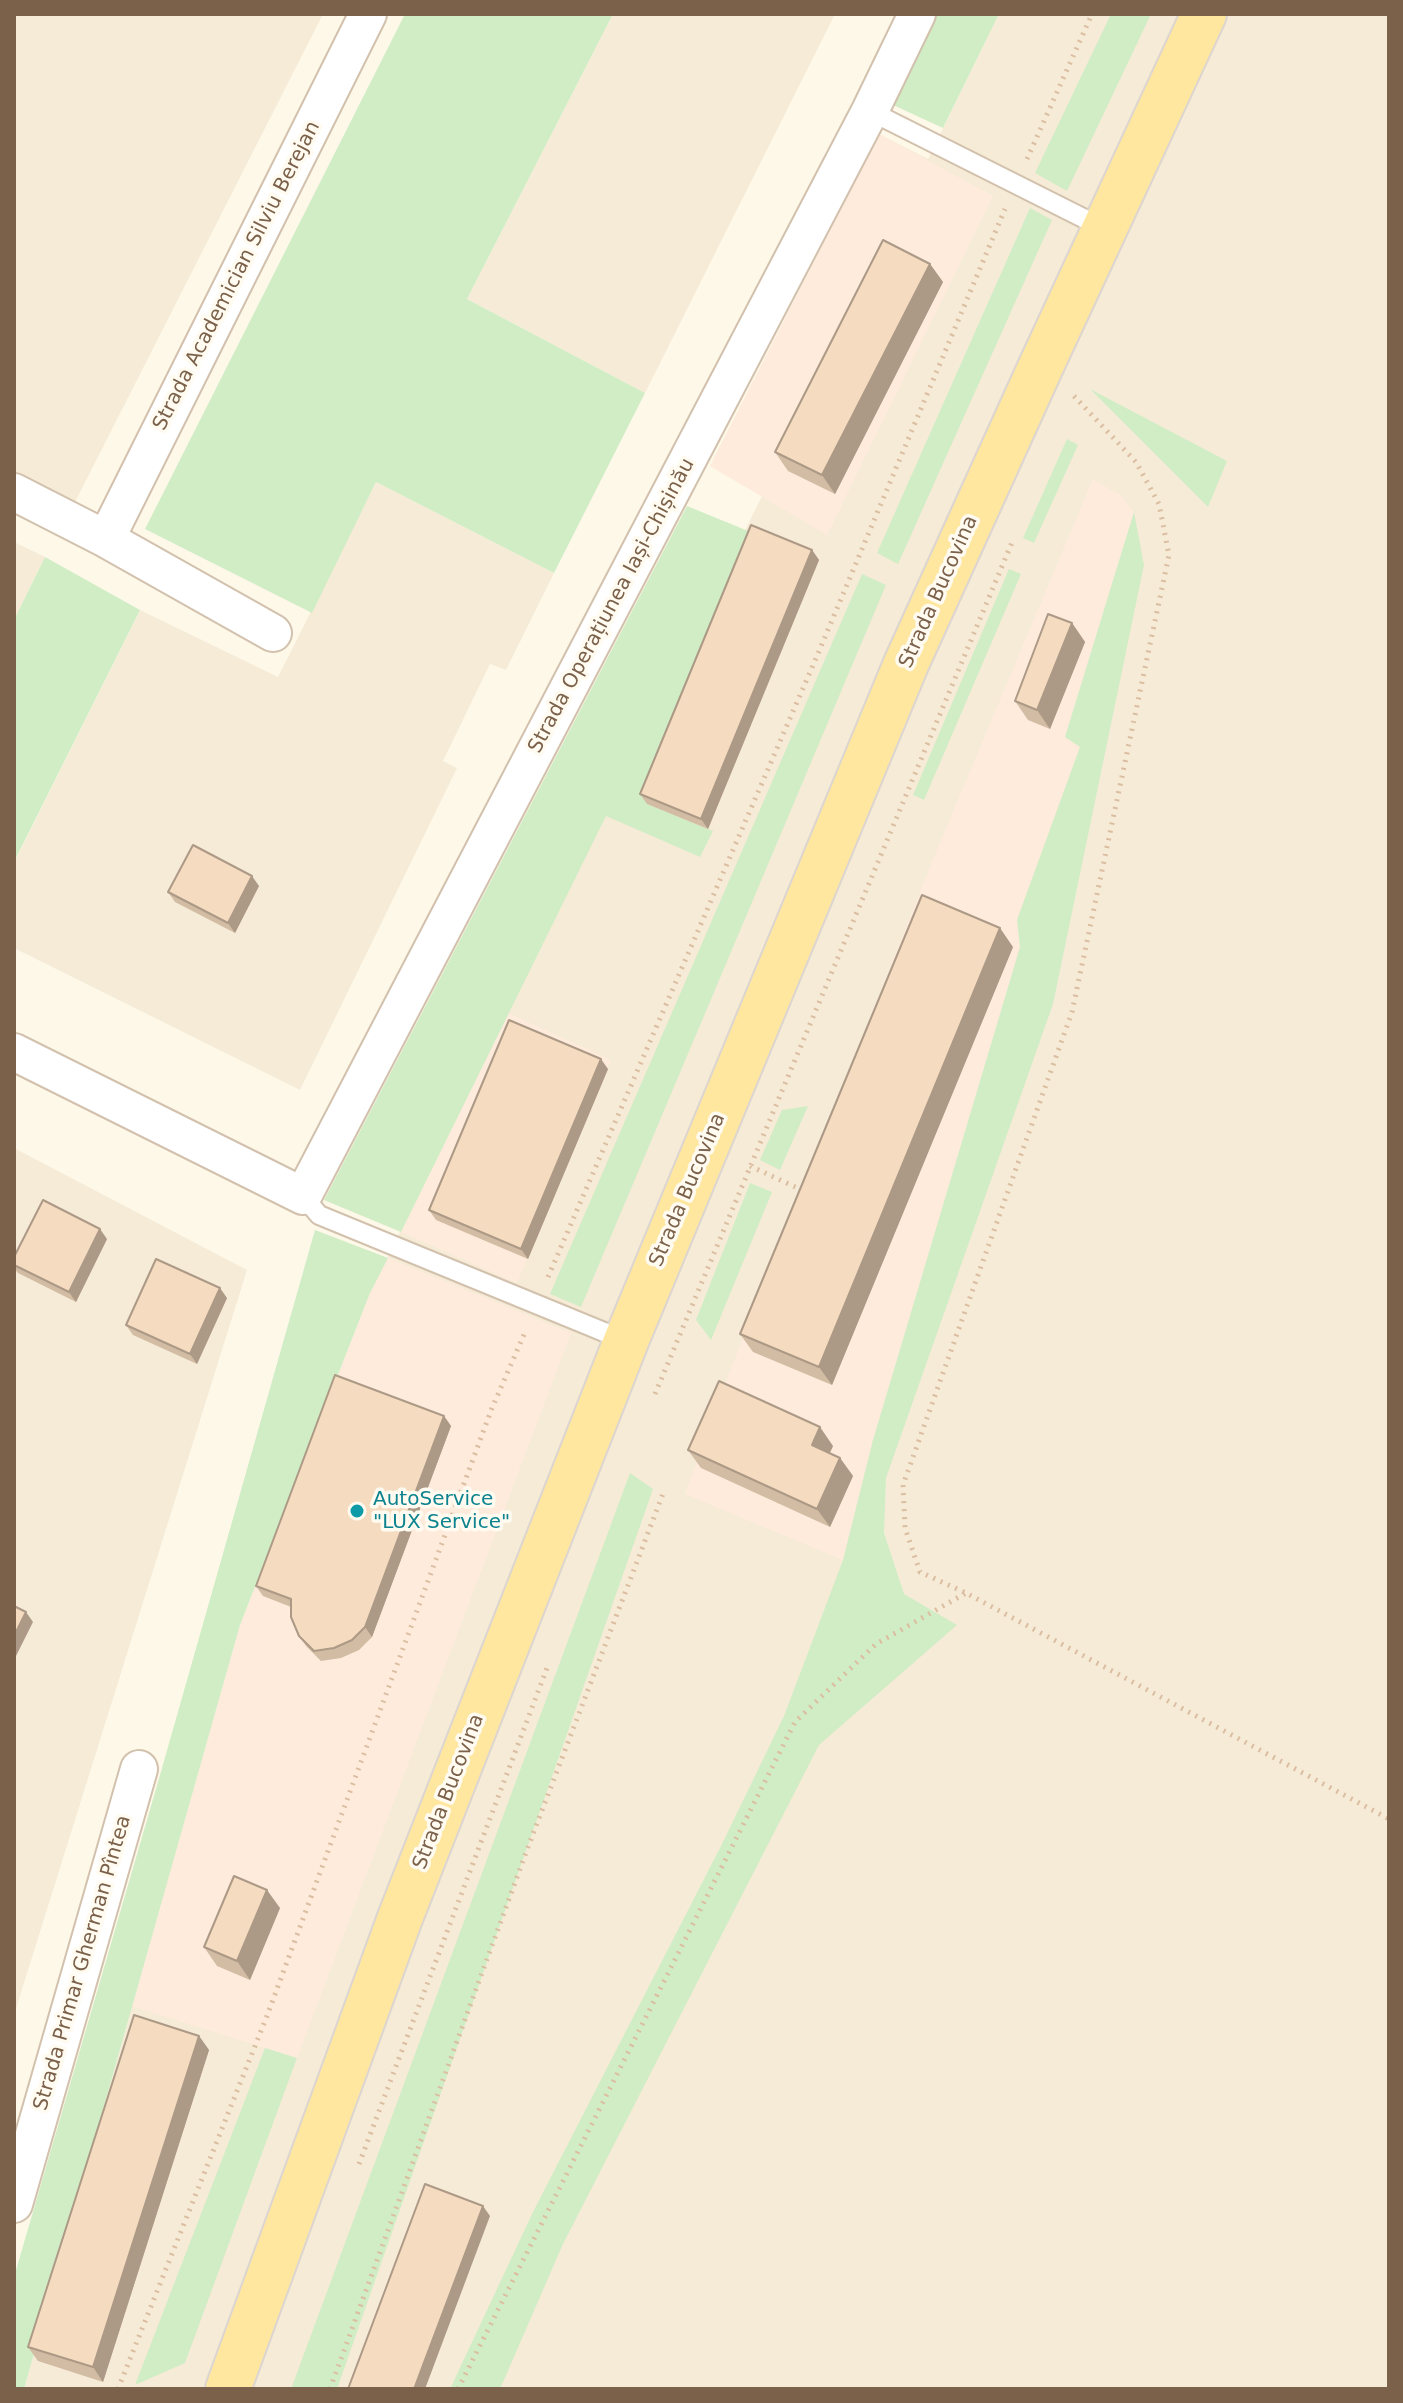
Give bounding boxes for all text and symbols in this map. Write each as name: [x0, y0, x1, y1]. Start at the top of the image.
street label: Strada Academician Silviu Berejan: [148, 117, 326, 435]
street label: Strada Operațiunea Iași-Chișinău: [524, 455, 700, 757]
street label: Strada Bucovina: [895, 512, 983, 672]
street label: Strada Bucovina: [645, 1110, 731, 1270]
place label: AutoService "LUX Service": [373, 1488, 510, 1535]
marker: AutoService "LUX Service": [348, 1502, 366, 1520]
street label: Strada Bucovina: [408, 1711, 490, 1873]
street label: Strada Primar Gherman Pîntea: [29, 1813, 137, 2113]

